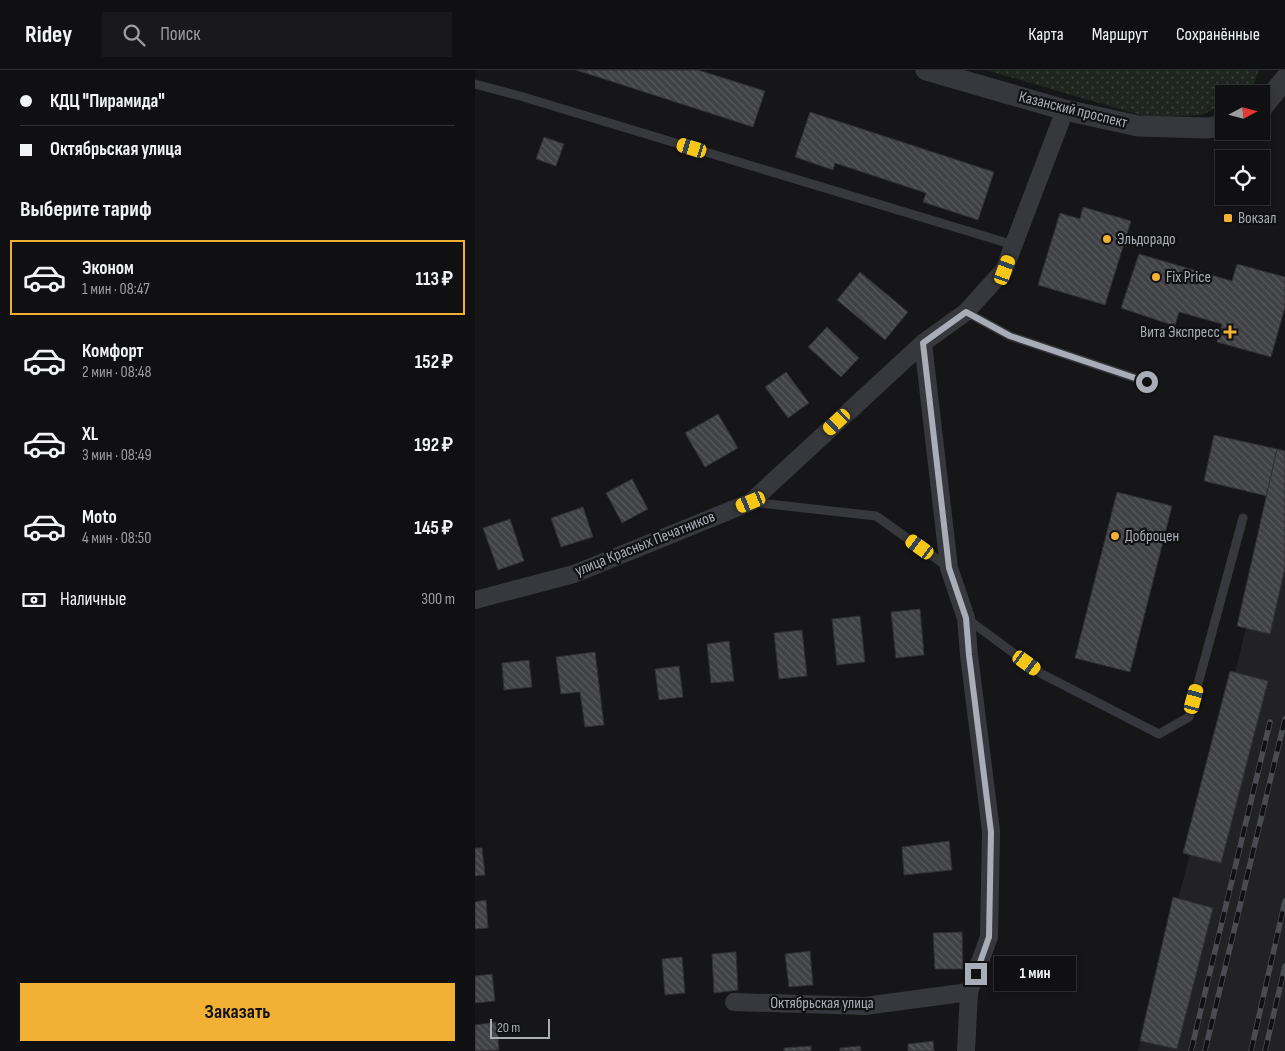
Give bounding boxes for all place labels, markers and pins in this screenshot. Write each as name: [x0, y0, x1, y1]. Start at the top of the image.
place label: Вокзал: [1238, 209, 1276, 228]
marker: Вокзал: [1222, 212, 1234, 224]
place label: Эльдорадо: [1117, 230, 1176, 249]
marker: Эльдорадо: [1101, 233, 1113, 245]
place label: Fix Price: [1166, 268, 1211, 287]
marker: Fix Price: [1150, 271, 1162, 283]
place label: Вита Экспресс: [1140, 323, 1220, 342]
marker: Вита Экспресс: [1224, 326, 1236, 338]
place label: Доброцен: [1125, 527, 1179, 546]
marker: Доброцен: [1109, 530, 1121, 542]

